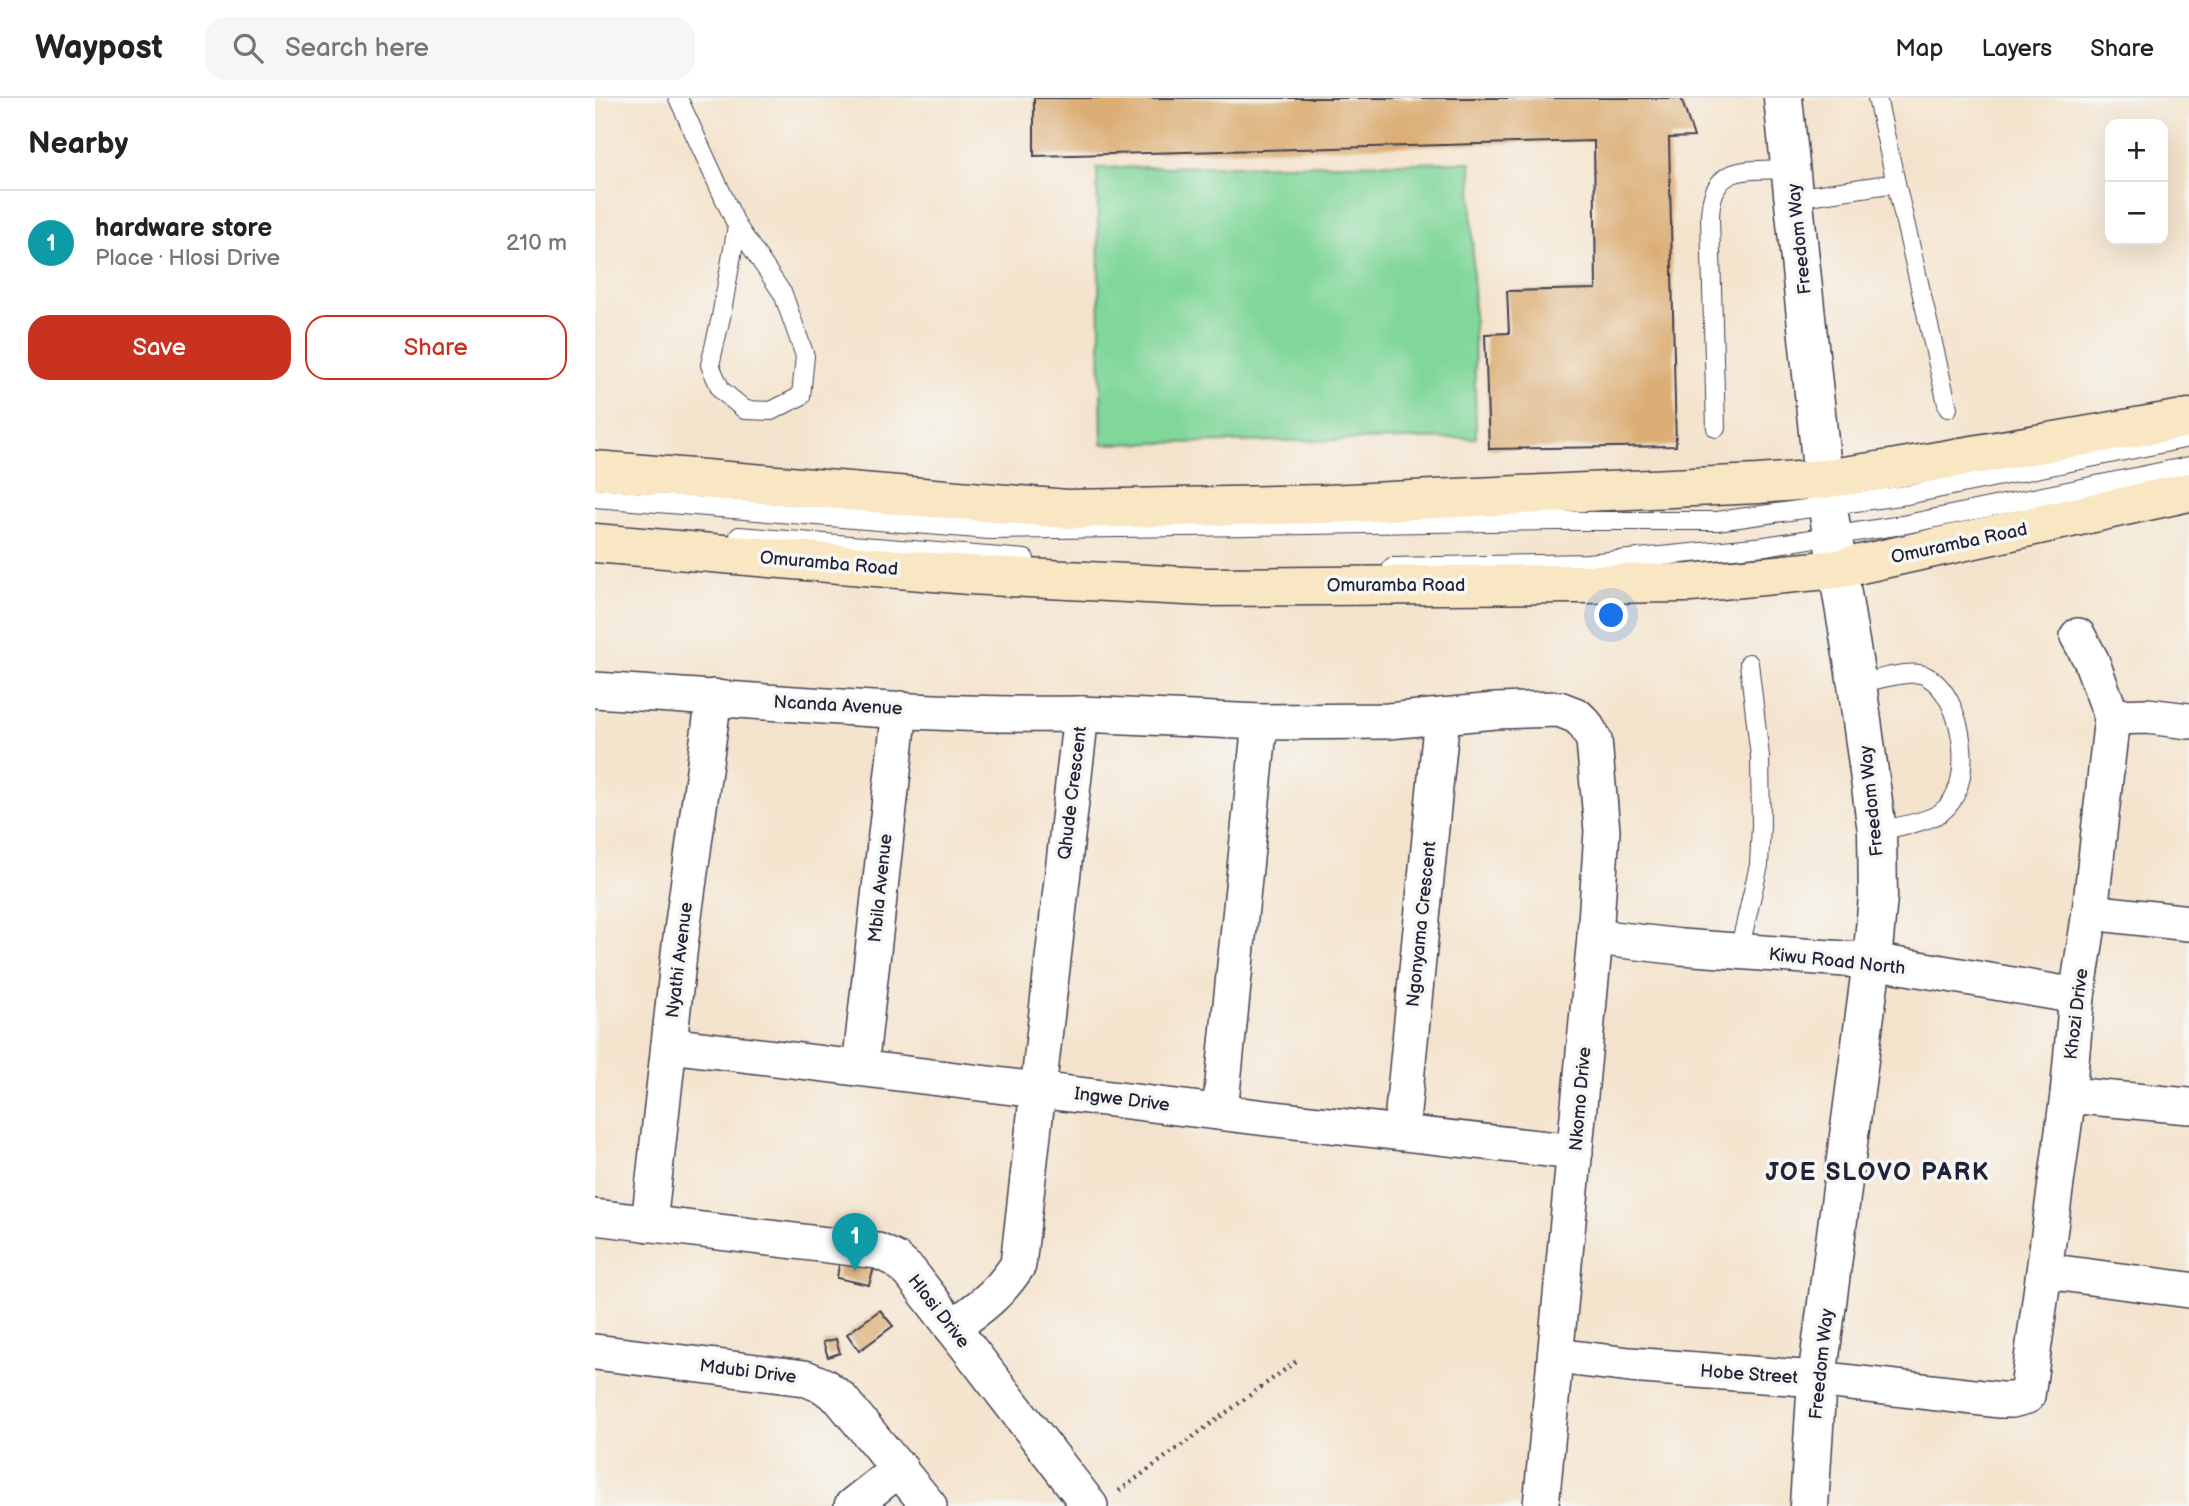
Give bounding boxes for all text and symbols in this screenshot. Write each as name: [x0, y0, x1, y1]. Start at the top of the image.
search box: [205, 17, 695, 80]
text: Waypost: [35, 28, 163, 68]
icon: search: [229, 29, 267, 67]
text: Search here: [285, 33, 429, 64]
text: Map: [1895, 34, 1943, 63]
text: Layers: [1981, 34, 2052, 63]
text: Share: [2090, 34, 2154, 63]
map controls: [2105, 119, 2168, 245]
button: +: [2105, 119, 2168, 182]
text: Nearby: [28, 126, 128, 162]
street label: Freedom Way: [1783, 182, 1816, 295]
button: −: [2105, 182, 2168, 245]
text: hardware store: [95, 213, 272, 244]
text: 1: [46, 229, 56, 257]
text: 210 m: [506, 229, 567, 257]
text: Place · Hlosi Drive: [95, 244, 280, 272]
button: Save: [28, 315, 291, 380]
button: Share: [305, 315, 567, 380]
street label: Omuramba Road: [1889, 519, 2029, 568]
street label: Omuramba Road: [759, 547, 899, 580]
street label: Omuramba Road: [1327, 575, 1465, 596]
your location: [1594, 598, 1628, 632]
street label: Ncanda Avenue: [773, 692, 903, 719]
street label: Qhude Crescent: [1054, 725, 1091, 861]
street label: Freedom Way: [1855, 744, 1888, 857]
street label: Mbila Avenue: [864, 832, 897, 943]
street label: Ngonyama Crescent: [1402, 840, 1441, 1008]
street label: Nyathi Avenue: [662, 901, 697, 1019]
street label: Kiwu Road North: [1768, 944, 1906, 979]
street label: Khozi Drive: [2060, 967, 2093, 1061]
street label: Nkomo Drive: [1565, 1046, 1596, 1152]
street label: Ingwe Drive: [1073, 1083, 1171, 1116]
district label: JOE SLOVO PARK: [1766, 1158, 1990, 1187]
pin: 1: [832, 1213, 878, 1271]
street label: Hlosi Drive: [903, 1270, 974, 1353]
street label: Freedom Way: [1805, 1307, 1838, 1421]
street label: Mdubi Drive: [698, 1355, 798, 1388]
street label: Hobe Street: [1699, 1361, 1799, 1388]

